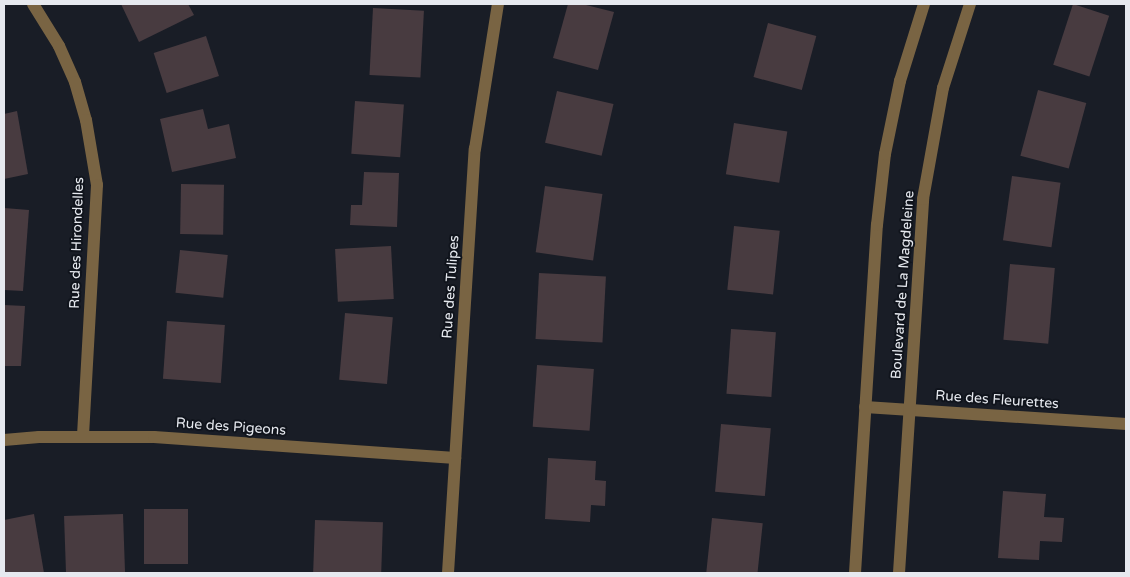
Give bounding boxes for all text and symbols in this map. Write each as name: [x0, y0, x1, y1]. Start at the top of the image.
street label: Rue des Hirondelles: [66, 177, 88, 309]
street label: Boulevard de La Magdeleine: [888, 190, 918, 380]
street label: Rue des Tulipes: [439, 235, 463, 339]
street label: Rue des Fleurettes: [935, 387, 1059, 413]
street label: Rue des Pigeons: [175, 415, 287, 439]

